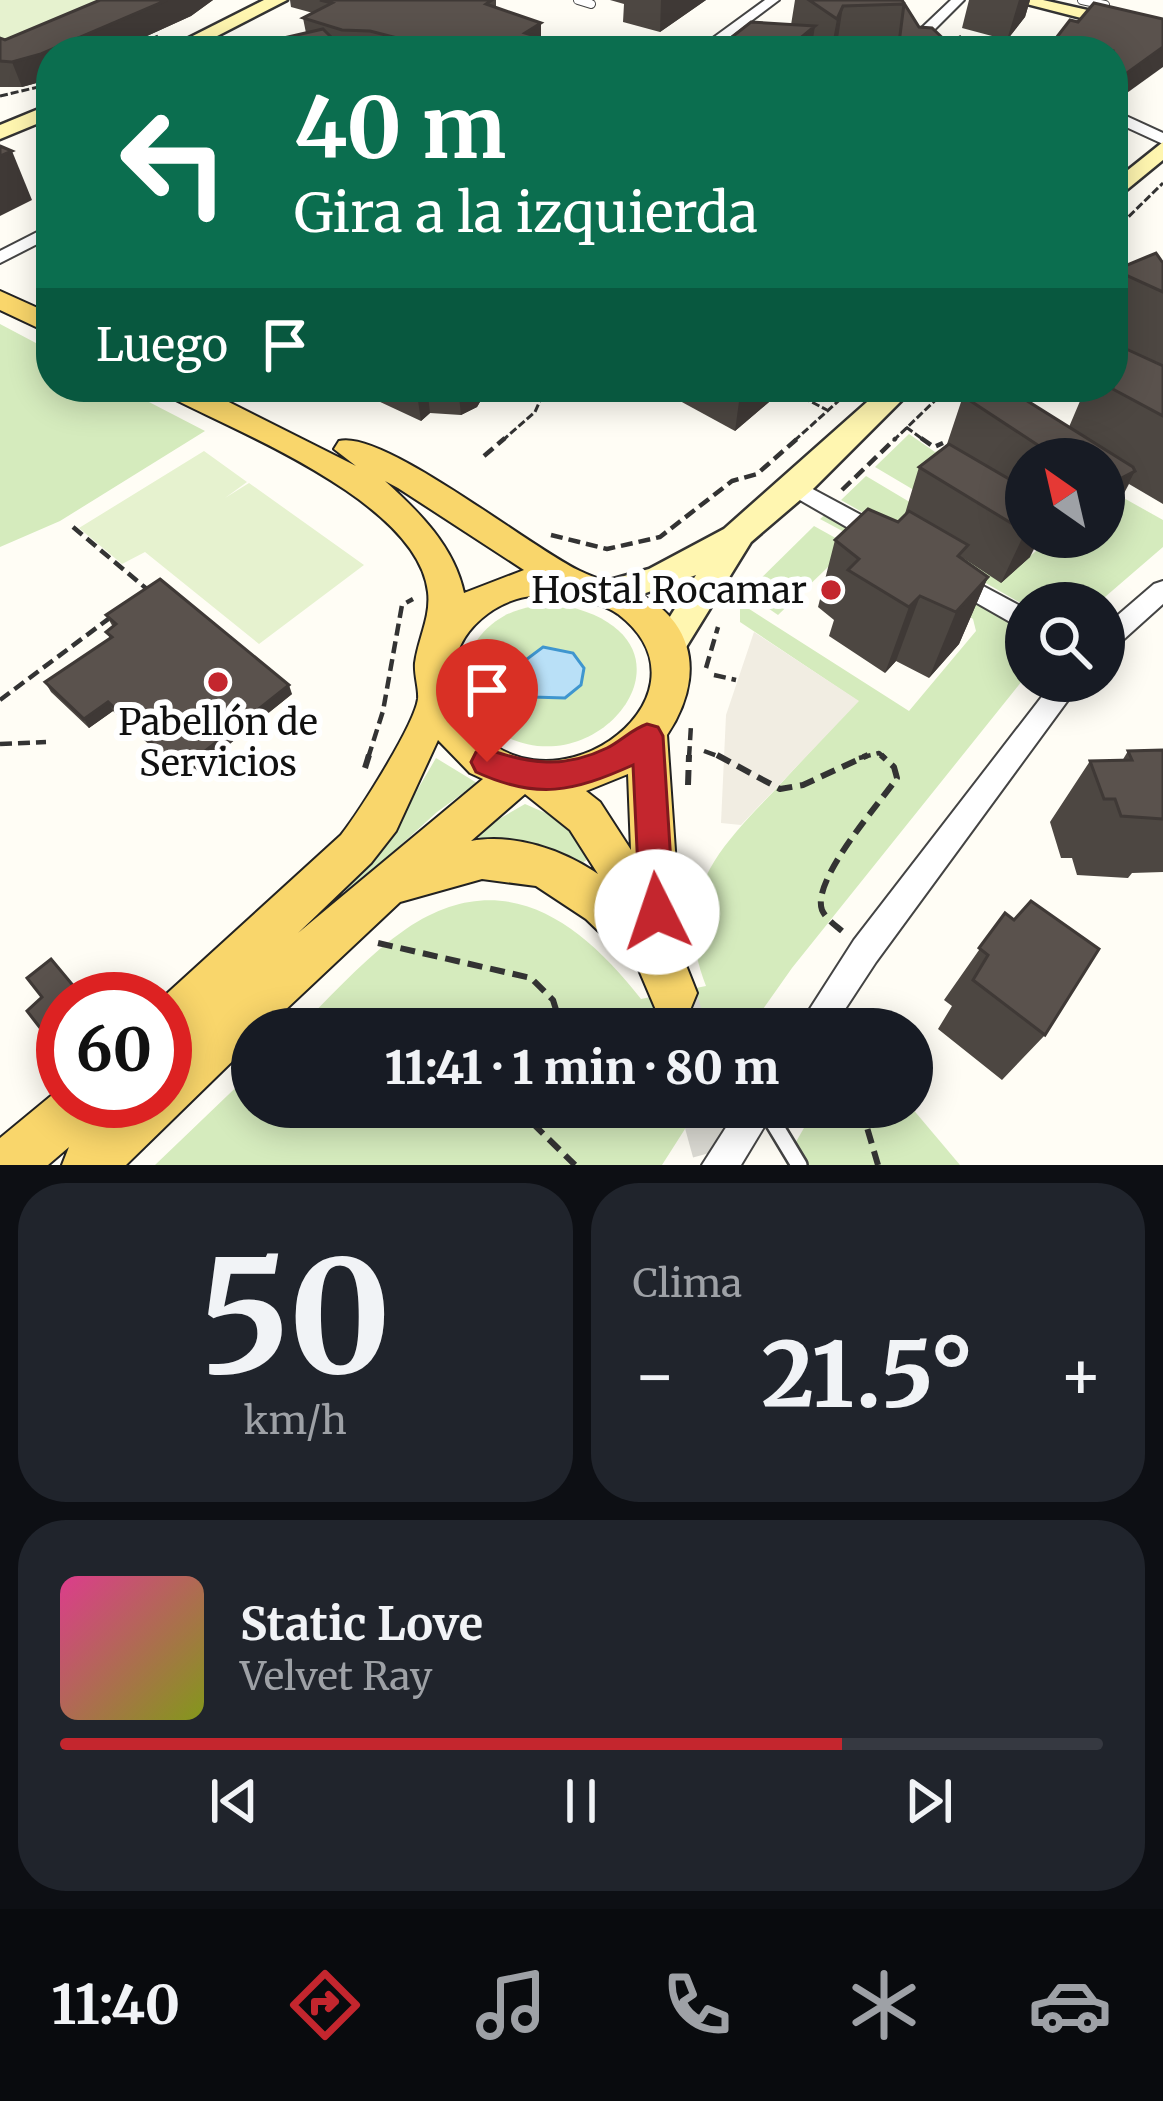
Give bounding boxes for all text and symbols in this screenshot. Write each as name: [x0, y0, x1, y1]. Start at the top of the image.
text: 40 m: [294, 75, 506, 181]
icon: left: [96, 84, 252, 240]
text: Gira a la izquierda: [294, 179, 758, 247]
icon: arrive: [252, 312, 318, 378]
text: Luego: [96, 317, 228, 373]
north arrow: [1005, 438, 1125, 558]
map controls: [1005, 438, 1125, 702]
place label: Hostal Rocamar: [531, 568, 807, 613]
marker: Hostal Rocamar: [818, 577, 844, 603]
button: search: [1005, 582, 1125, 702]
pin: [436, 639, 538, 762]
icon: arrive: [454, 657, 520, 723]
marker: Pabellón de Servicios: [205, 669, 231, 695]
place label: Pabellón de Servicios: [118, 700, 318, 786]
position arrow: [594, 849, 720, 975]
speed limit sign: 60: [36, 972, 192, 1128]
text: 11:41 · 1 min · 80 m: [385, 1040, 779, 1096]
text: 50: [199, 1219, 392, 1416]
text: Clima: [633, 1259, 742, 1308]
text: 21.5°: [761, 1318, 974, 1432]
text: −: [633, 1334, 677, 1417]
text: +: [1059, 1334, 1103, 1417]
text: km/h: [244, 1396, 347, 1445]
text: Static Love: [240, 1596, 483, 1652]
text: Velvet Ray: [240, 1652, 432, 1701]
icon: previous: [201, 1768, 267, 1834]
icon: pause: [548, 1768, 614, 1834]
icon: next: [896, 1768, 962, 1834]
icon: directions: [283, 1963, 367, 2047]
icon: music: [469, 1963, 553, 2047]
icon: phone: [655, 1963, 739, 2047]
icon: climate: [842, 1963, 926, 2047]
icon: car: [1028, 1963, 1112, 2047]
text: 11:40: [51, 1971, 180, 2039]

